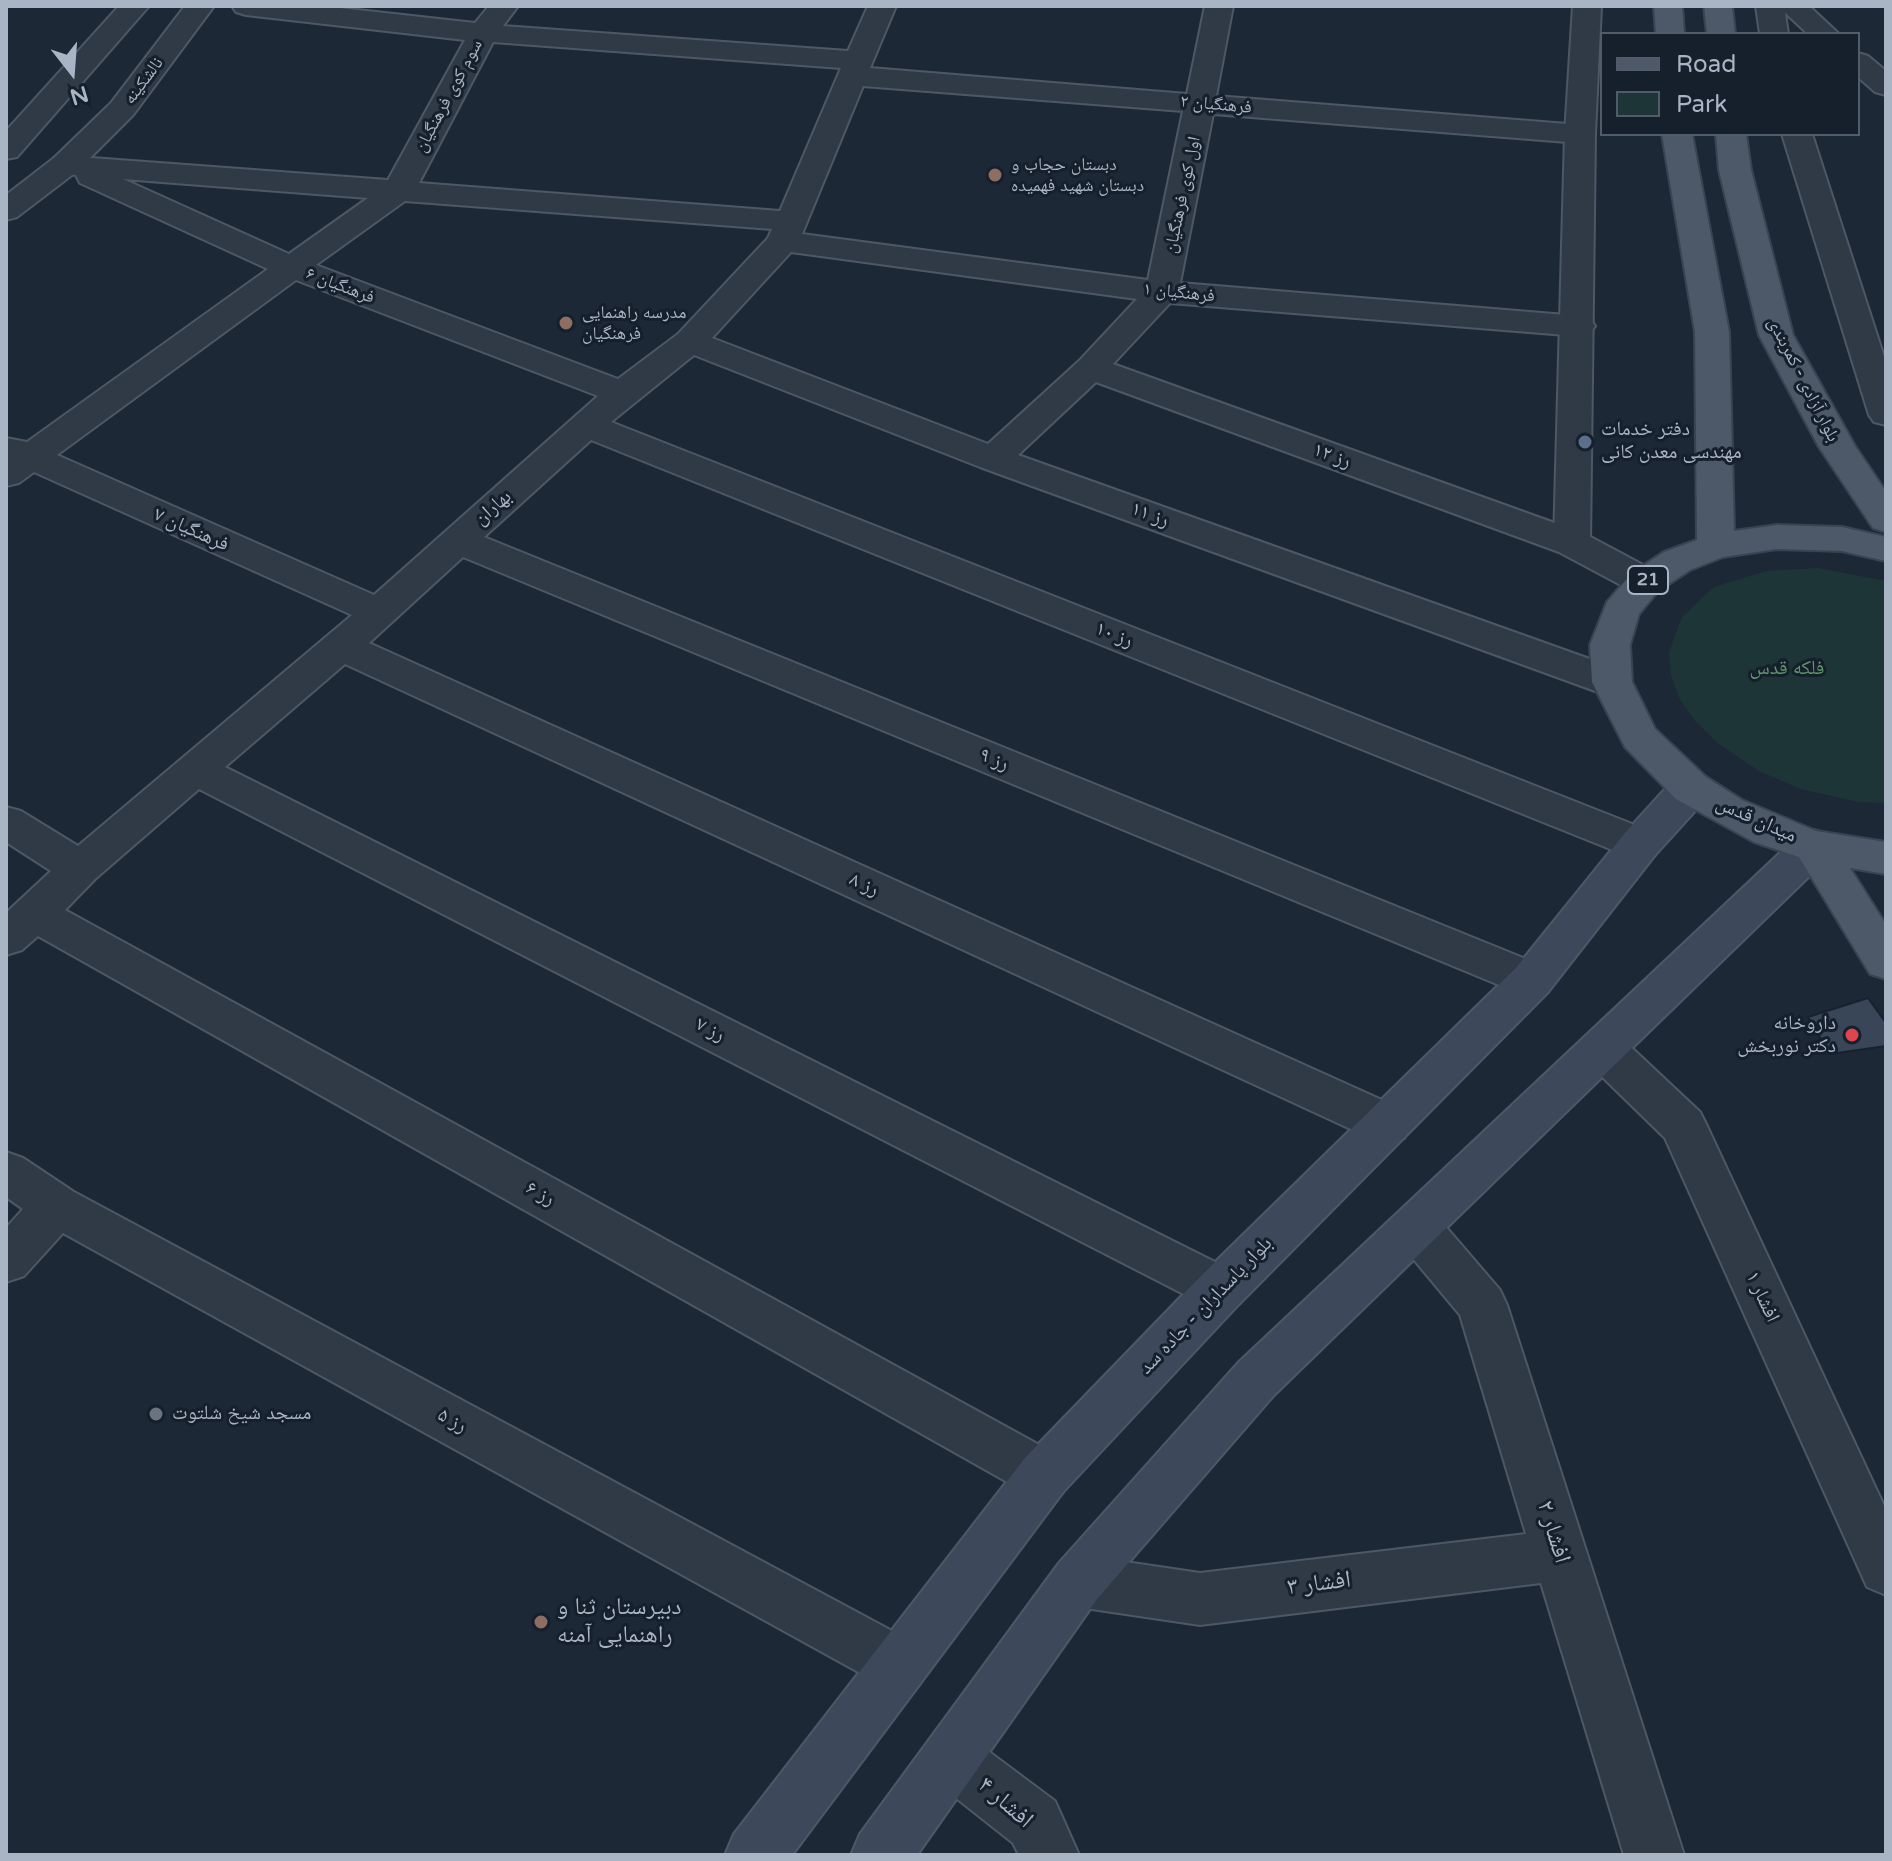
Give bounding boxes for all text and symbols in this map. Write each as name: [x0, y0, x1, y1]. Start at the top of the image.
north arrow: [32, 32, 112, 112]
legend: [1600, 32, 1860, 136]
street label: سوم کوی فرهنگیان: [410, 36, 488, 156]
text: Road: [1676, 50, 1736, 79]
street label: نالشکینه: [119, 53, 169, 109]
text: N: [67, 80, 91, 110]
text: Park: [1676, 90, 1727, 119]
street label: فرهنگیان ۲: [1179, 91, 1253, 119]
street label: اول کوی فرهنگیان: [1160, 135, 1206, 255]
place label: دبستان حجاب و دبستان شهید فهمیده: [1011, 154, 1144, 196]
marker: دبستان حجاب و دبستان شهید فهمیده: [986, 166, 1004, 184]
street label: فرهنگیان ۶: [303, 263, 377, 309]
street label: فرهنگیان ۱: [1142, 279, 1216, 307]
place label: مدرسه راهنمایی فرهنگیان: [582, 302, 687, 344]
marker: مدرسه راهنمایی فرهنگیان: [557, 314, 575, 332]
street label: بلوار آزادی - کمربندی: [1762, 314, 1844, 446]
place label: دفتر خدمات مهندسی معدن کانی: [1601, 418, 1742, 465]
marker: دفتر خدمات مهندسی معدن کانی: [1576, 433, 1594, 451]
street label: رز ۱۲: [1310, 438, 1354, 474]
street label: بهاران: [469, 485, 517, 531]
street label: رز ۱۱: [1128, 497, 1172, 533]
street label: فرهنگیان ۷: [150, 503, 232, 557]
road number: 21: [1628, 566, 1668, 594]
street label: رز ۱۰: [1092, 617, 1136, 653]
park label: فلکه قدس: [1750, 657, 1824, 681]
street label: رز ۹: [976, 743, 1012, 777]
street label: میدان قدس: [1712, 792, 1800, 848]
street label: رز ۸: [846, 868, 882, 902]
place label: داروخانه دکتر نوربخش: [1737, 1012, 1836, 1059]
street label: رز ۷: [691, 1013, 729, 1047]
marker: داروخانه دکتر نوربخش: [1843, 1026, 1861, 1044]
street label: رز ۶: [521, 1176, 559, 1212]
street label: بلوار پاسداران - جاده سد: [1134, 1232, 1278, 1380]
street label: افشار ۱: [1740, 1268, 1784, 1326]
place label: مسجد شیخ شلتوت: [172, 1402, 311, 1426]
street label: رز ۵: [433, 1403, 471, 1439]
marker: مسجد شیخ شلتوت: [147, 1405, 165, 1423]
street label: افشار ۲: [1530, 1497, 1576, 1567]
street label: افشار ۳: [1285, 1566, 1353, 1602]
place label: دبیرستان ثنا و راهنمایی آمنه: [557, 1594, 681, 1650]
marker: دبیرستان ثنا و راهنمایی آمنه: [532, 1613, 550, 1631]
street label: افشار ۴: [971, 1771, 1039, 1835]

